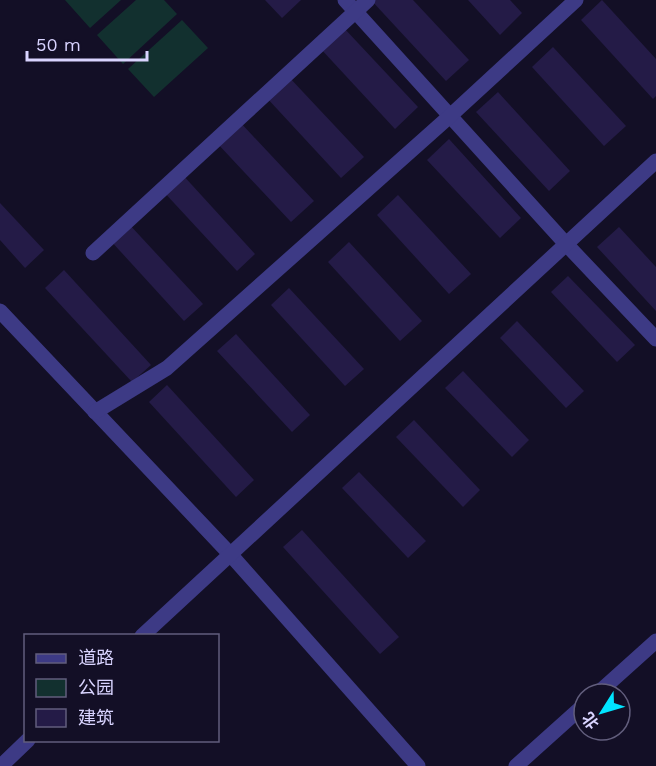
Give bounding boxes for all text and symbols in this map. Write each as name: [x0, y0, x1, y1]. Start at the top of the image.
scale bar: [27, 24, 147, 62]
text: 50 m: [36, 34, 81, 55]
legend: [24, 634, 219, 742]
text: 道路: [78, 647, 114, 668]
text: 公园: [78, 677, 114, 698]
north arrow: [572, 682, 632, 742]
text: 建筑: [78, 707, 114, 728]
text: 北: [578, 709, 603, 733]

